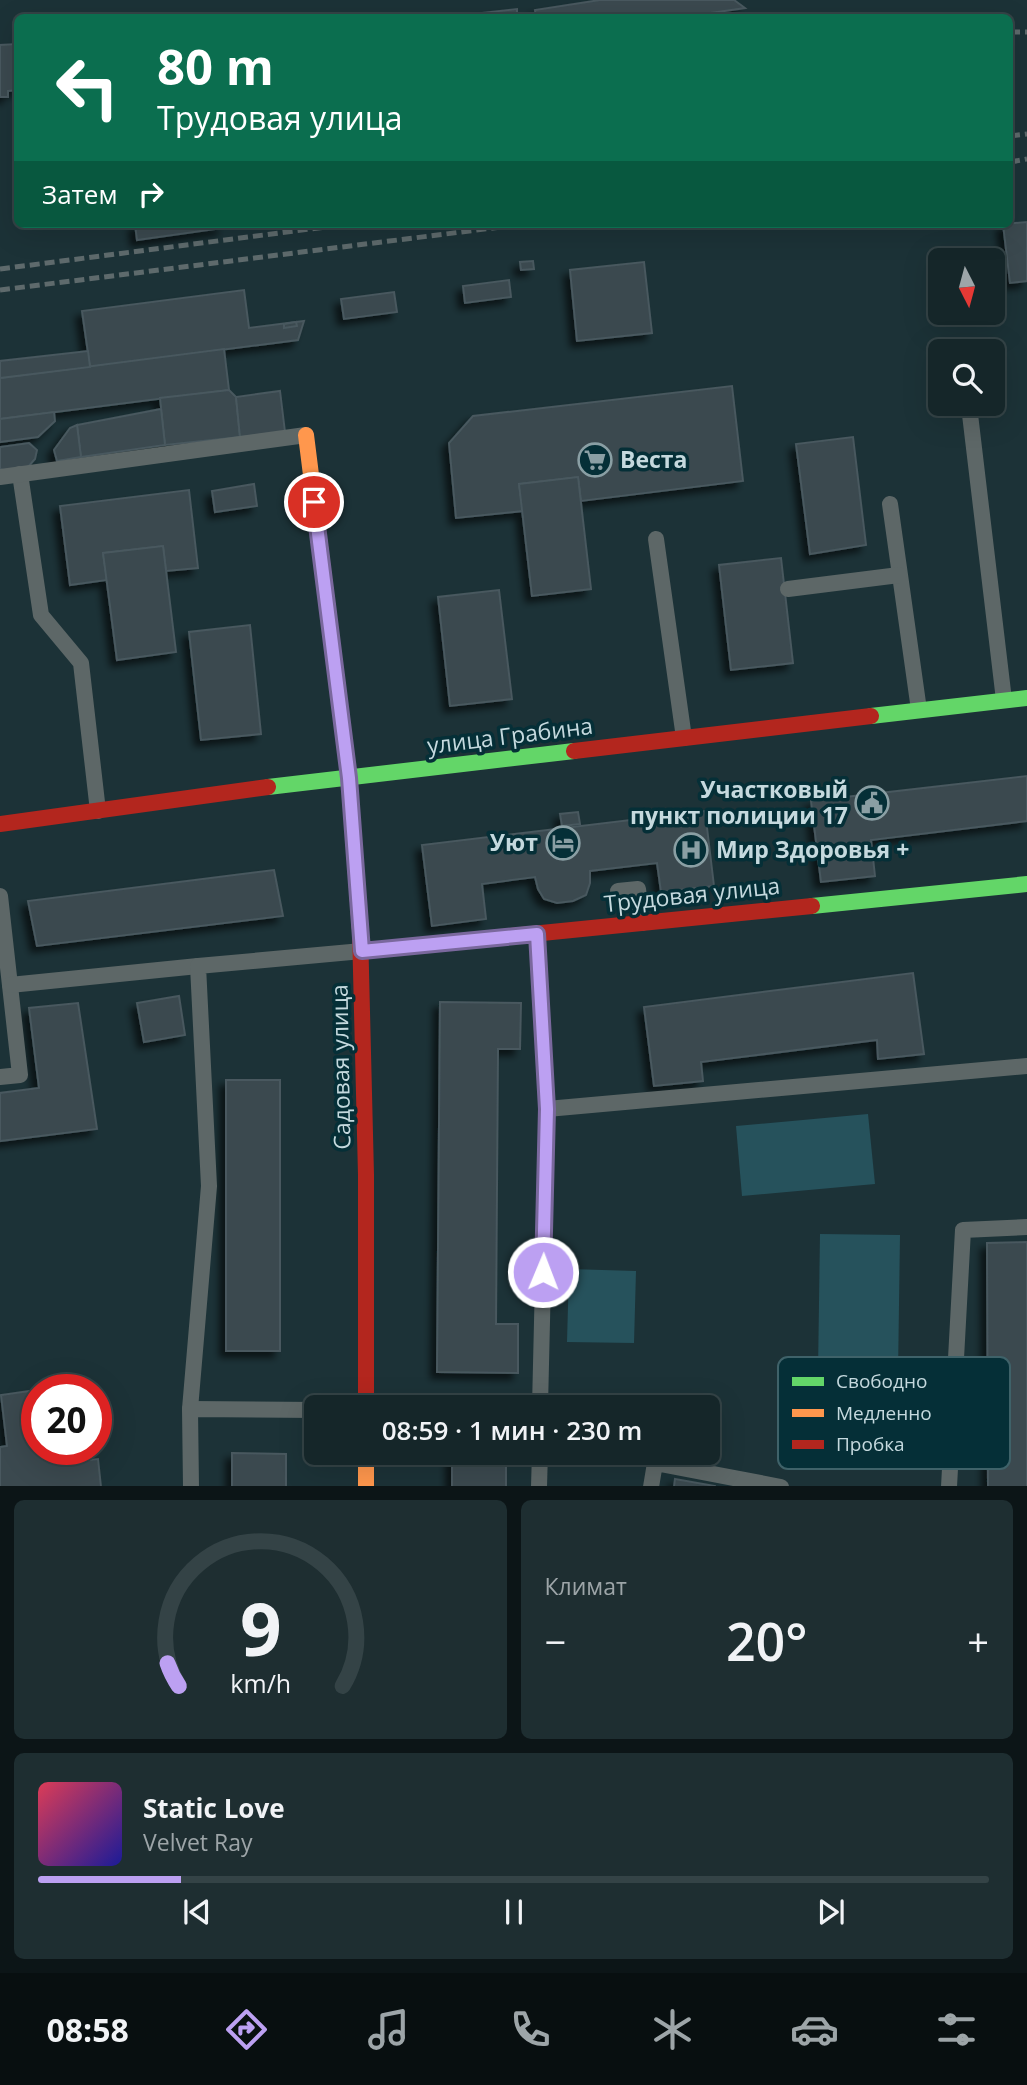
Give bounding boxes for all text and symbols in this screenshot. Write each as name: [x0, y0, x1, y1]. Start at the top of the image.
text: 80 m: [157, 33, 274, 99]
icon: left: [42, 42, 133, 133]
text: Трудовая улица: [157, 96, 403, 139]
icon: right: [132, 175, 170, 213]
text: Затем: [42, 176, 118, 212]
north arrow: [928, 248, 1004, 326]
map controls: [928, 248, 1005, 416]
button: search: [928, 339, 1005, 416]
supermarket icon: Веста: [576, 441, 614, 479]
place label: Веста: [620, 443, 687, 475]
pin: [284, 472, 344, 532]
icon: arrive: [295, 483, 333, 521]
street label: улица Грабина: [425, 709, 595, 761]
place label: Участковый пункт полиции 17: [630, 773, 848, 831]
public building icon: Участковый пункт полиции 17: [853, 784, 891, 822]
hotel icon: Уют: [544, 824, 582, 862]
place label: Уют: [490, 826, 538, 858]
hospital icon: Мир Здоровья +: [672, 831, 710, 869]
place label: Мир Здоровья +: [716, 833, 909, 865]
street label: Трудовая улица: [602, 869, 781, 919]
street label: Садовая улица: [323, 984, 357, 1150]
position arrow: [506, 1235, 580, 1309]
legend: [778, 1357, 1010, 1469]
text: Свободно: [836, 1368, 927, 1394]
speed limit sign: 20: [21, 1374, 112, 1465]
text: Медленно: [836, 1400, 932, 1426]
text: 08:59 · 1 мин · 230 m: [382, 1412, 642, 1448]
text: Пробка: [836, 1431, 905, 1457]
text: Климат: [545, 1570, 627, 1602]
text: 9: [239, 1578, 281, 1677]
text: 20°: [726, 1605, 808, 1676]
text: −: [545, 1615, 566, 1667]
text: +: [967, 1615, 989, 1667]
text: km/h: [230, 1665, 291, 1699]
text: Static Love: [143, 1790, 285, 1826]
text: Velvet Ray: [143, 1826, 253, 1858]
icon: previous: [178, 1893, 216, 1931]
icon: pause: [495, 1893, 533, 1931]
icon: next: [812, 1893, 850, 1931]
icon: directions: [222, 2005, 271, 2054]
icon: music: [364, 2005, 413, 2054]
icon: phone: [506, 2005, 555, 2054]
icon: climate: [648, 2005, 697, 2054]
icon: car: [790, 2005, 839, 2054]
icon: filters: [932, 2005, 981, 2054]
text: 08:58: [46, 2008, 129, 2051]

